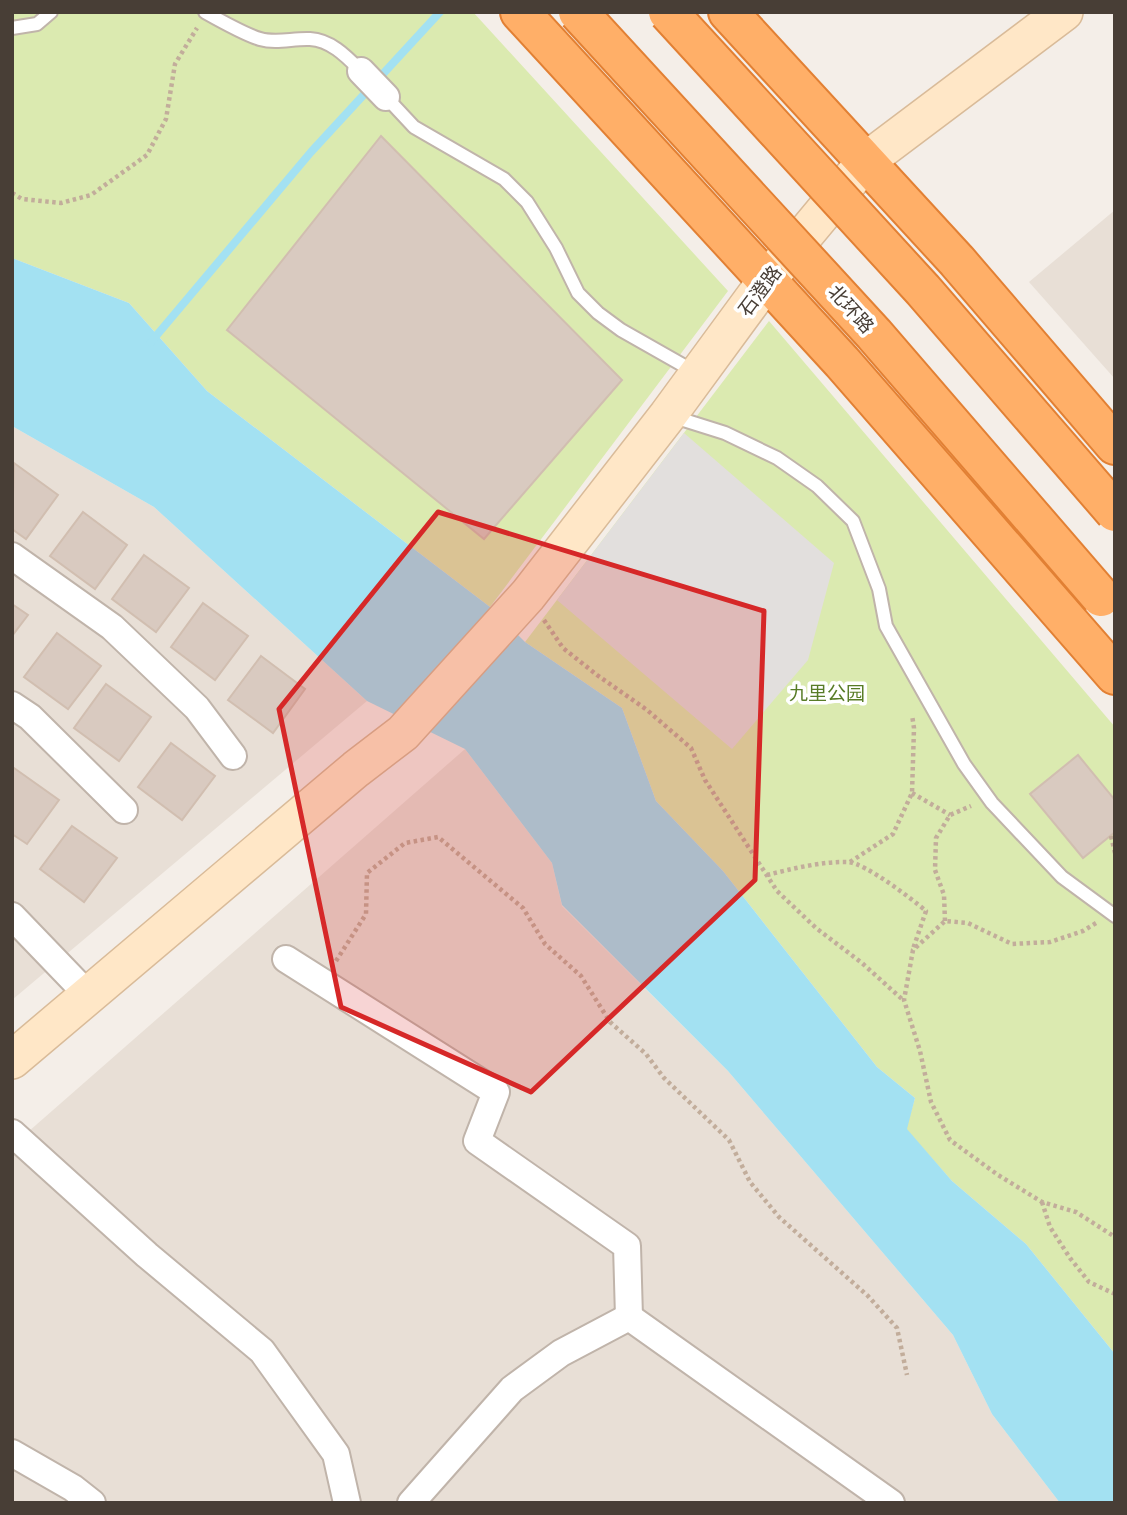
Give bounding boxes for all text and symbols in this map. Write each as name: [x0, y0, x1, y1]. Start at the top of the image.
street label: 石澄路: [734, 262, 786, 320]
street label: 北环路: [824, 281, 878, 337]
park label: 九里公园: [789, 683, 865, 704]

